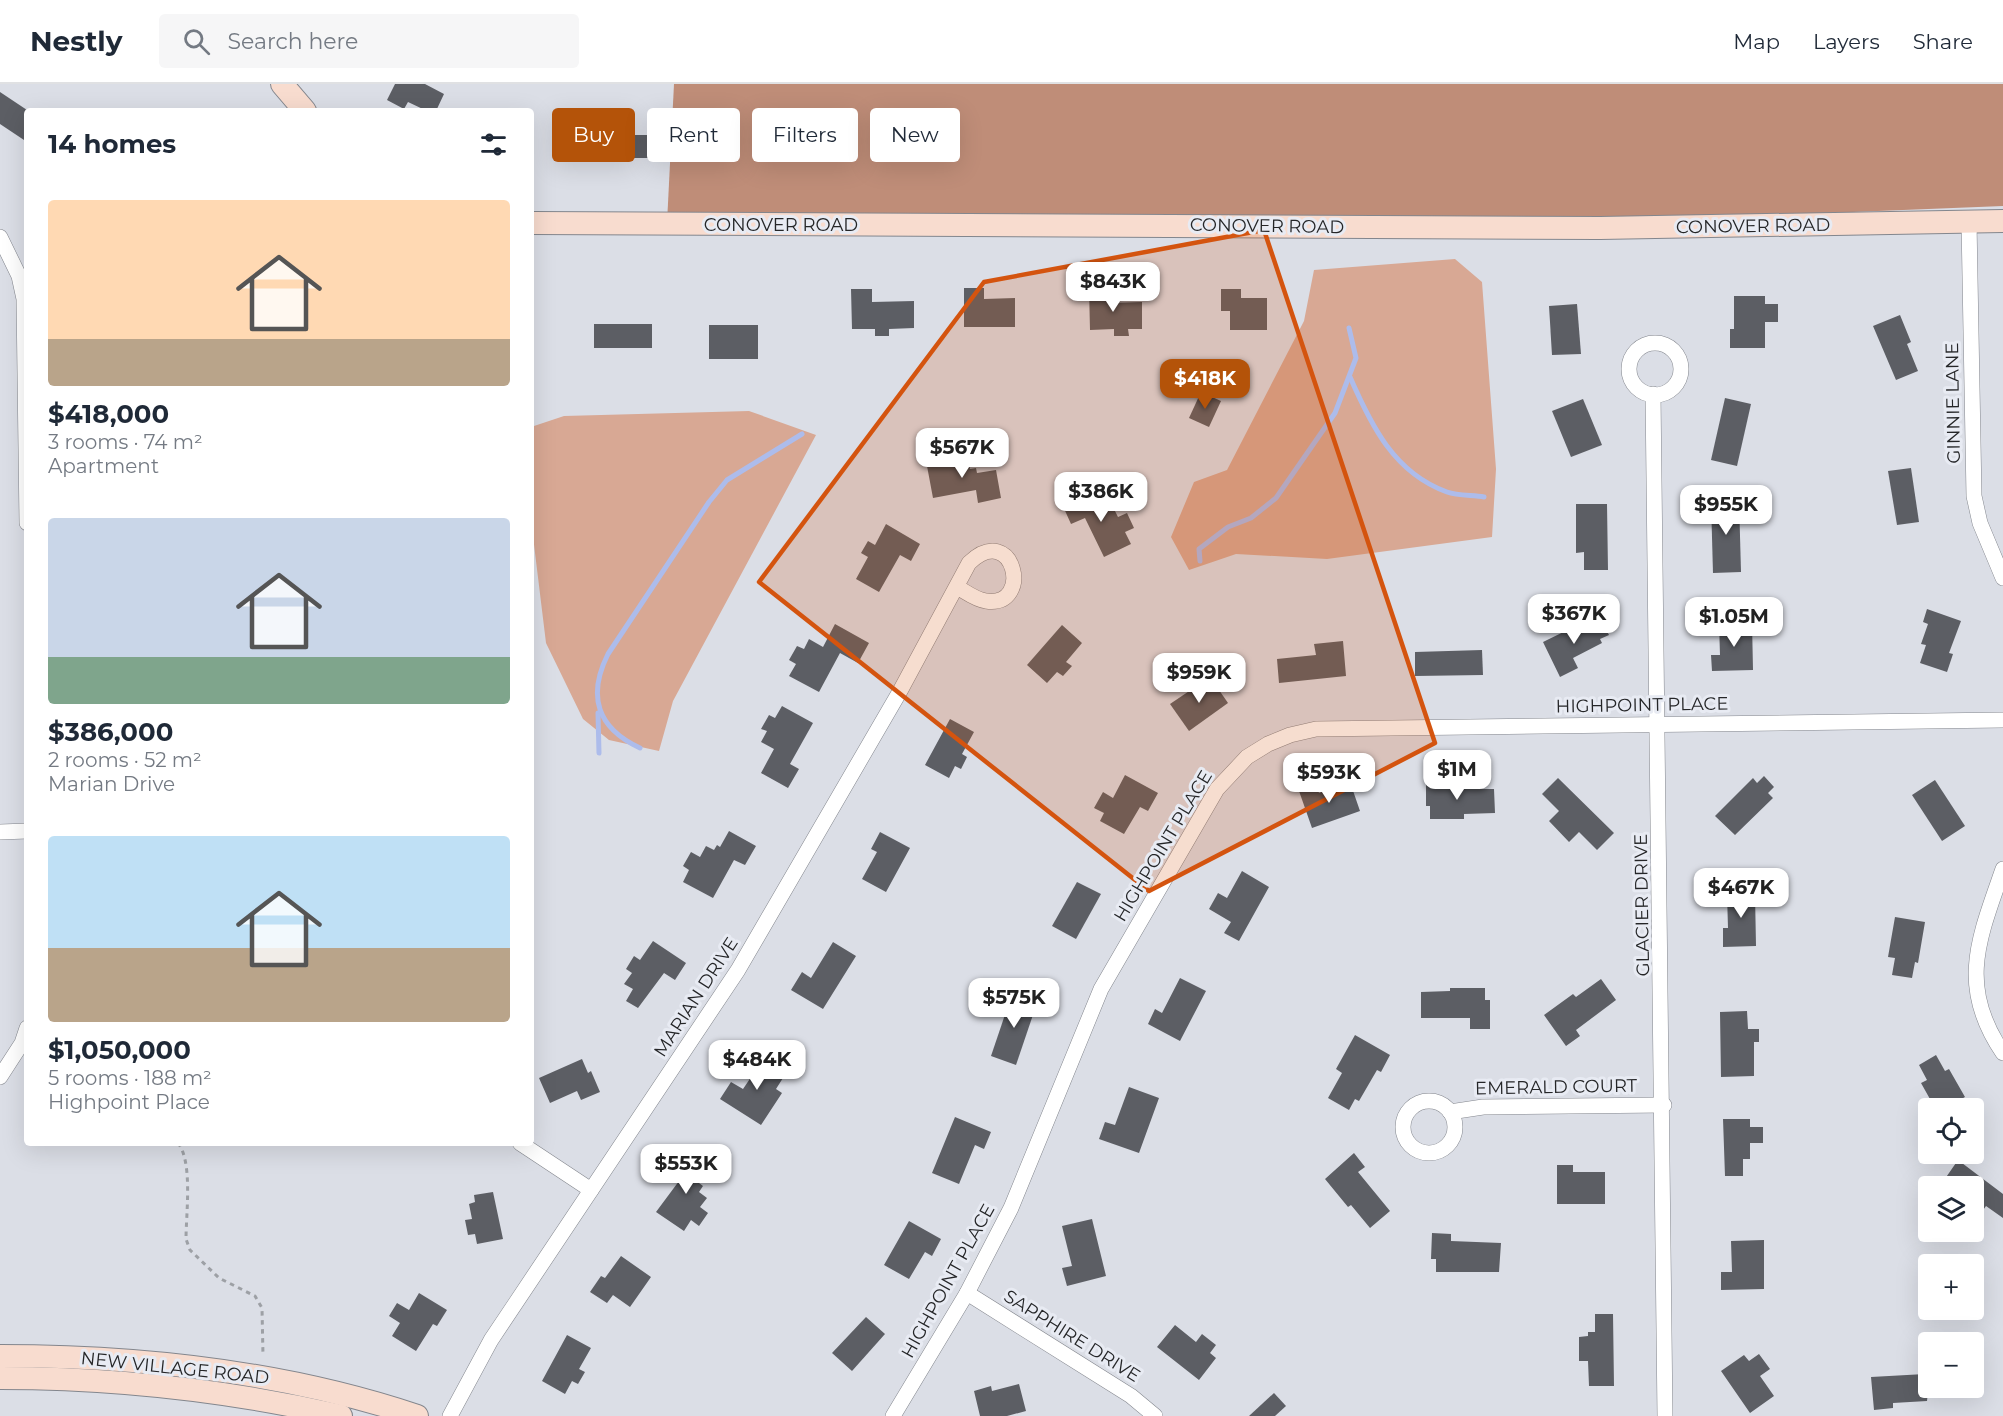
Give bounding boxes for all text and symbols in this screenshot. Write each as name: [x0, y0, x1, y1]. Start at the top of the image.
search box: [159, 14, 579, 68]
text: Nestly: [30, 24, 123, 58]
icon: search: [180, 25, 213, 58]
text: Search here: [228, 28, 358, 55]
text: Map: [1733, 29, 1780, 54]
text: Layers: [1813, 29, 1880, 54]
text: Share: [1913, 29, 1973, 54]
chip: Buy: [552, 108, 635, 162]
chip: Rent: [647, 108, 740, 162]
chip: Filters: [752, 108, 858, 162]
chip: New: [870, 108, 960, 162]
text: 14 homes: [48, 128, 176, 160]
icon: filters: [477, 128, 510, 161]
street label: CONOVER ROAD: [704, 214, 858, 236]
street label: CONOVER ROAD: [1190, 214, 1344, 238]
street label: CONOVER ROAD: [1676, 214, 1830, 238]
icon: home: [225, 239, 333, 347]
pin: $843K: [1071, 262, 1155, 313]
text: $843K: [1080, 269, 1146, 293]
street label: GINNIE LANE: [1941, 342, 1965, 464]
pin: $418K: [1163, 359, 1247, 410]
text: $418K: [1174, 366, 1236, 390]
text: $418,000: [48, 398, 169, 430]
pin: $567K: [920, 428, 1004, 479]
text: 3 rooms · 74 m²: [48, 430, 203, 454]
text: $567K: [930, 435, 994, 459]
text: Apartment: [48, 454, 159, 478]
pin: $386K: [1059, 472, 1143, 523]
text: $386K: [1068, 479, 1134, 503]
pin: $955K: [1684, 485, 1768, 536]
text: $955K: [1694, 492, 1758, 516]
icon: home: [225, 557, 333, 665]
pin: $367K: [1532, 594, 1616, 645]
pin: $1.05M: [1685, 597, 1783, 648]
text: $367K: [1542, 601, 1606, 625]
text: $1.05M: [1699, 604, 1769, 628]
pin: $959K: [1157, 653, 1241, 704]
text: $959K: [1167, 660, 1231, 684]
street label: HIGHPOINT PLACE: [1556, 692, 1728, 718]
text: $386,000: [48, 716, 173, 748]
text: 2 rooms · 52 m²: [48, 748, 202, 772]
pin: $1M: [1428, 750, 1486, 801]
pin: $593K: [1287, 753, 1371, 804]
text: $1M: [1437, 757, 1477, 781]
text: $593K: [1297, 760, 1361, 784]
street label: HIGHPOINT PLACE: [1109, 766, 1217, 926]
text: Marian Drive: [48, 772, 175, 796]
street label: GLACIER DRIVE: [1630, 834, 1654, 976]
pin: $467K: [1699, 868, 1783, 919]
icon: home: [225, 875, 333, 983]
text: $467K: [1708, 875, 1774, 899]
street label: MARIAN DRIVE: [649, 933, 743, 1061]
pin: $575K: [972, 978, 1056, 1029]
text: $575K: [982, 985, 1046, 1009]
text: $1,050,000: [48, 1034, 191, 1066]
pin: $484K: [715, 1040, 799, 1091]
text: $484K: [723, 1047, 791, 1071]
text: 5 rooms · 188 m²: [48, 1066, 212, 1090]
street label: EMERALD COURT: [1475, 1075, 1638, 1099]
text: Highpoint Place: [48, 1090, 210, 1114]
map controls: [1918, 1098, 1984, 1398]
button: locate: [1918, 1098, 1984, 1164]
pin: $553K: [644, 1144, 728, 1195]
text: $553K: [655, 1151, 718, 1175]
button: layers: [1918, 1176, 1984, 1242]
street label: HIGHPOINT PLACE: [897, 1200, 999, 1362]
button: +: [1918, 1254, 1984, 1320]
street label: SAPPHIRE DRIVE: [1000, 1285, 1144, 1387]
button: −: [1918, 1332, 1984, 1398]
street label: NEW VILLAGE ROAD: [80, 1347, 270, 1389]

